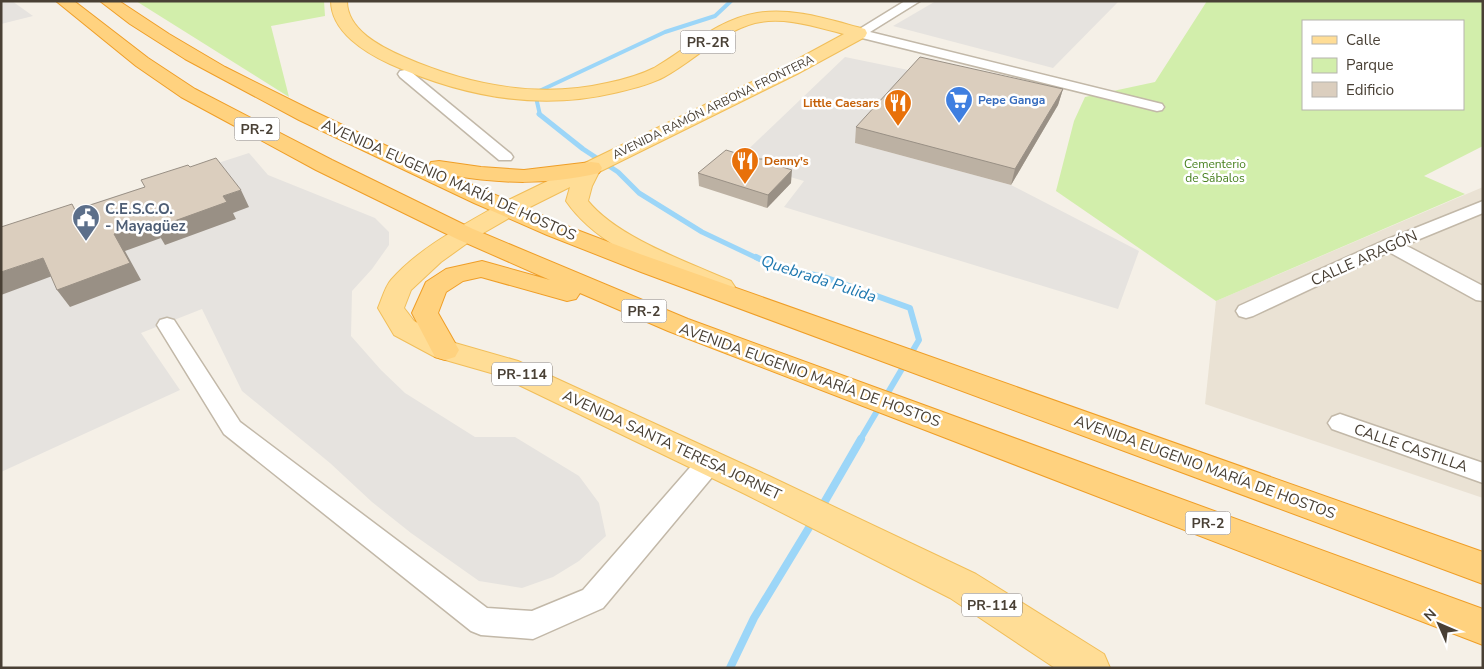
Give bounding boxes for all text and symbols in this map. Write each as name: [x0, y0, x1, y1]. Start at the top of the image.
legend: [1302, 20, 1464, 110]
text: Calle: [1346, 30, 1381, 50]
road number: PR-2R: [680, 31, 736, 54]
street label: AVENIDA RAMÓN ARBONA FRONTERA: [610, 51, 817, 163]
text: Parque: [1346, 55, 1394, 75]
text: Edificio: [1346, 80, 1394, 100]
supermarket icon: Pepe Ganga: [944, 85, 974, 124]
restaurant icon: Little Caesars: [883, 88, 913, 127]
place label: Pepe Ganga: [978, 92, 1045, 108]
place label: Little Caesars: [803, 95, 879, 111]
street label: AVENIDA EUGENIO MARÍA DE HOSTOS: [319, 115, 579, 245]
road number: PR-2: [234, 118, 280, 140]
restaurant icon: Denny's: [730, 146, 760, 185]
place label: Denny's: [764, 153, 809, 169]
park label: Cementerio de Sábalos: [1184, 156, 1246, 186]
place label: C.E.S.C.O. - Mayagüez: [105, 199, 186, 236]
public building icon: C.E.S.C.O. - Mayagüez: [71, 203, 101, 242]
street label: CALLE ARAGÓN: [1307, 225, 1420, 290]
water label: Quebrada Pulida: [758, 250, 879, 308]
road number: PR-2: [622, 300, 666, 322]
street label: AVENIDA EUGENIO MARÍA DE HOSTOS: [677, 318, 943, 432]
road number: PR-114: [492, 362, 552, 386]
street label: AVENIDA SANTA TERESA JORNET: [559, 385, 785, 505]
street label: AVENIDA EUGENIO MARÍA DE HOSTOS: [1072, 410, 1338, 524]
street label: CALLE CASTILLA: [1351, 419, 1471, 477]
road number: PR-2: [1186, 512, 1230, 534]
road number: PR-114: [962, 594, 1022, 616]
north arrow: [1414, 599, 1464, 649]
text: N: [1420, 605, 1441, 626]

